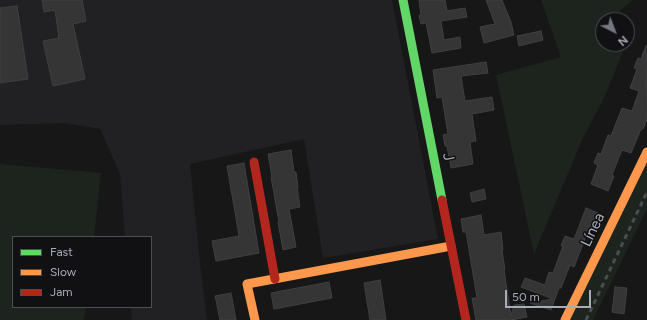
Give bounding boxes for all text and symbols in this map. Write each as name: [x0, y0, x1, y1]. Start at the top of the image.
north arrow: [595, 12, 635, 52]
text: N: [615, 33, 630, 48]
street label: J: [438, 151, 458, 163]
street label: Línea: [577, 210, 609, 250]
legend: [12, 236, 152, 308]
text: Fast: [50, 245, 73, 259]
text: Slow: [50, 265, 76, 279]
scale bar: [507, 282, 593, 308]
text: Jam: [50, 285, 73, 299]
text: 50 m: [512, 290, 540, 304]

